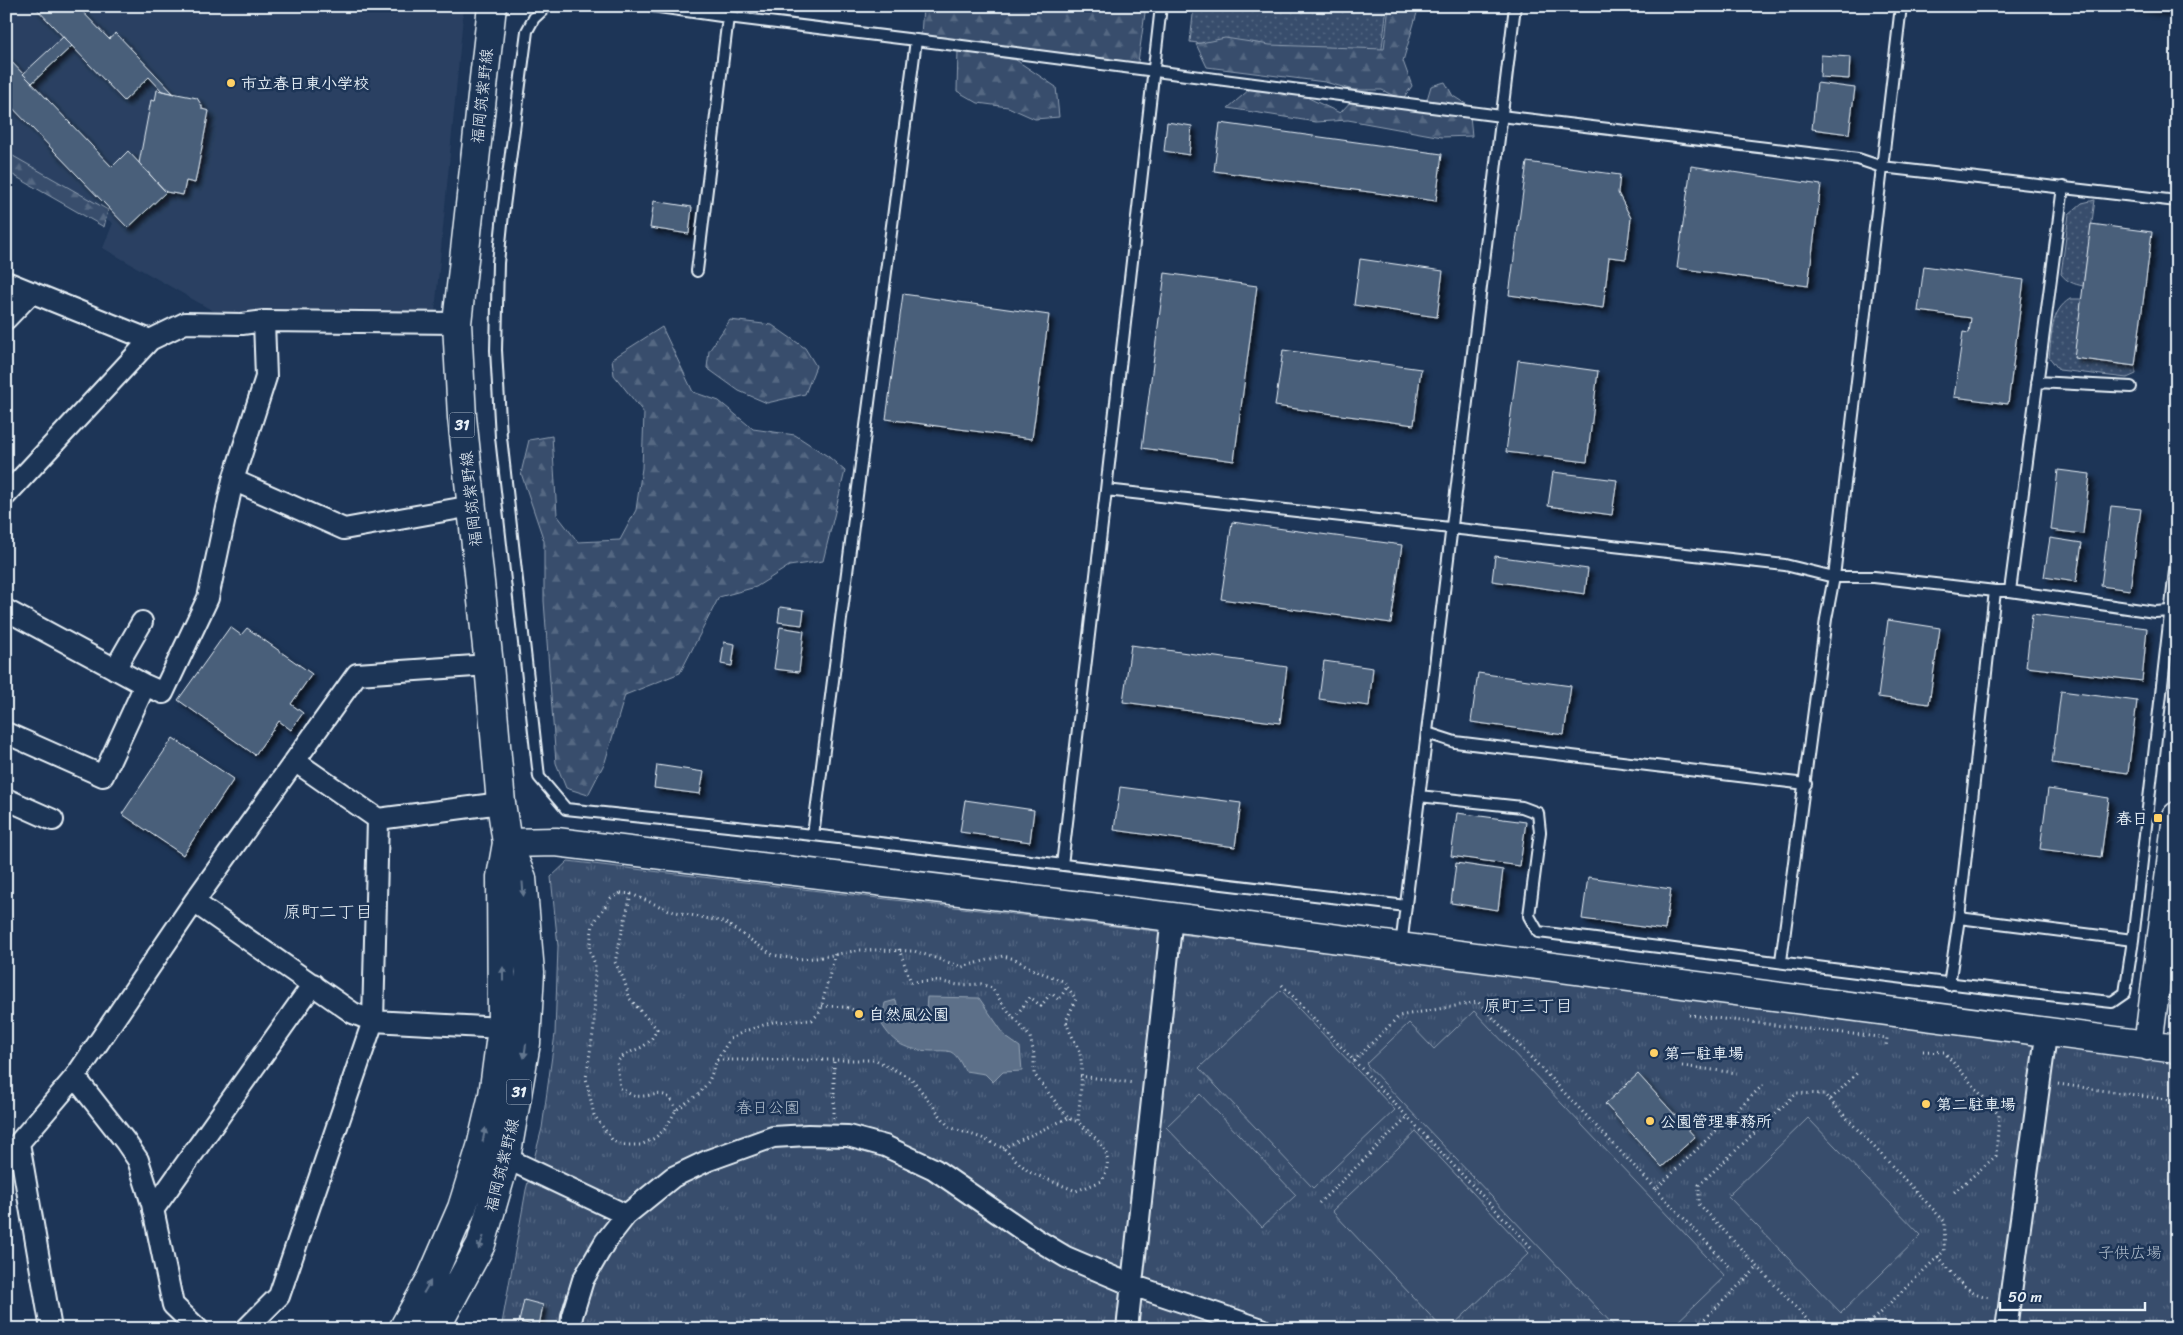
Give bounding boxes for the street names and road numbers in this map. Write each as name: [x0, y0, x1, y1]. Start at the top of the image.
street label: 福岡筑紫野線: [463, 47, 501, 145]
road number: 31: [450, 412, 474, 438]
street label: 福岡筑紫野線: [452, 450, 490, 548]
road number: 31: [506, 1080, 532, 1104]
street label: 福岡筑紫野線: [476, 1115, 528, 1215]

